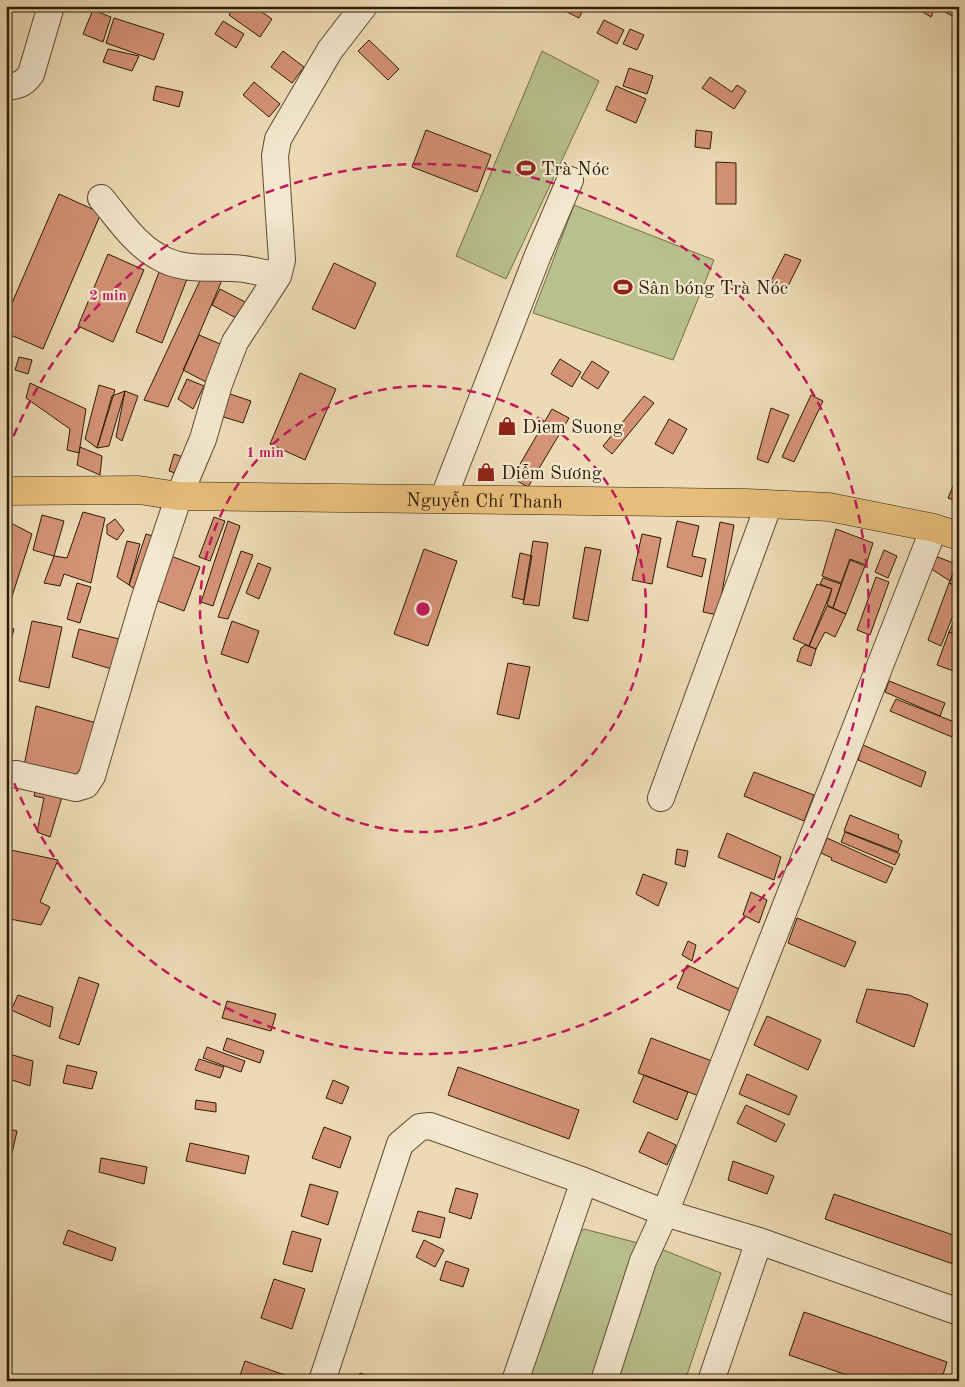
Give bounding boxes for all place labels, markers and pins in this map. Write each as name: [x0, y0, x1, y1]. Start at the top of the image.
sports icon: Trà Nóc: [515, 157, 537, 179]
place label: Trà Nóc: [541, 161, 609, 180]
sports icon: Sân bóng Trà Nóc: [612, 276, 634, 298]
place label: Sân bóng Trà Nóc: [638, 280, 788, 299]
shop icon: Diem Suong: [496, 415, 518, 437]
place label: Diem Suong: [522, 419, 624, 438]
shop icon: Diễm Sương: [475, 461, 497, 483]
place label: Diễm Sương: [501, 463, 603, 484]
centre of rings: [414, 600, 432, 618]

